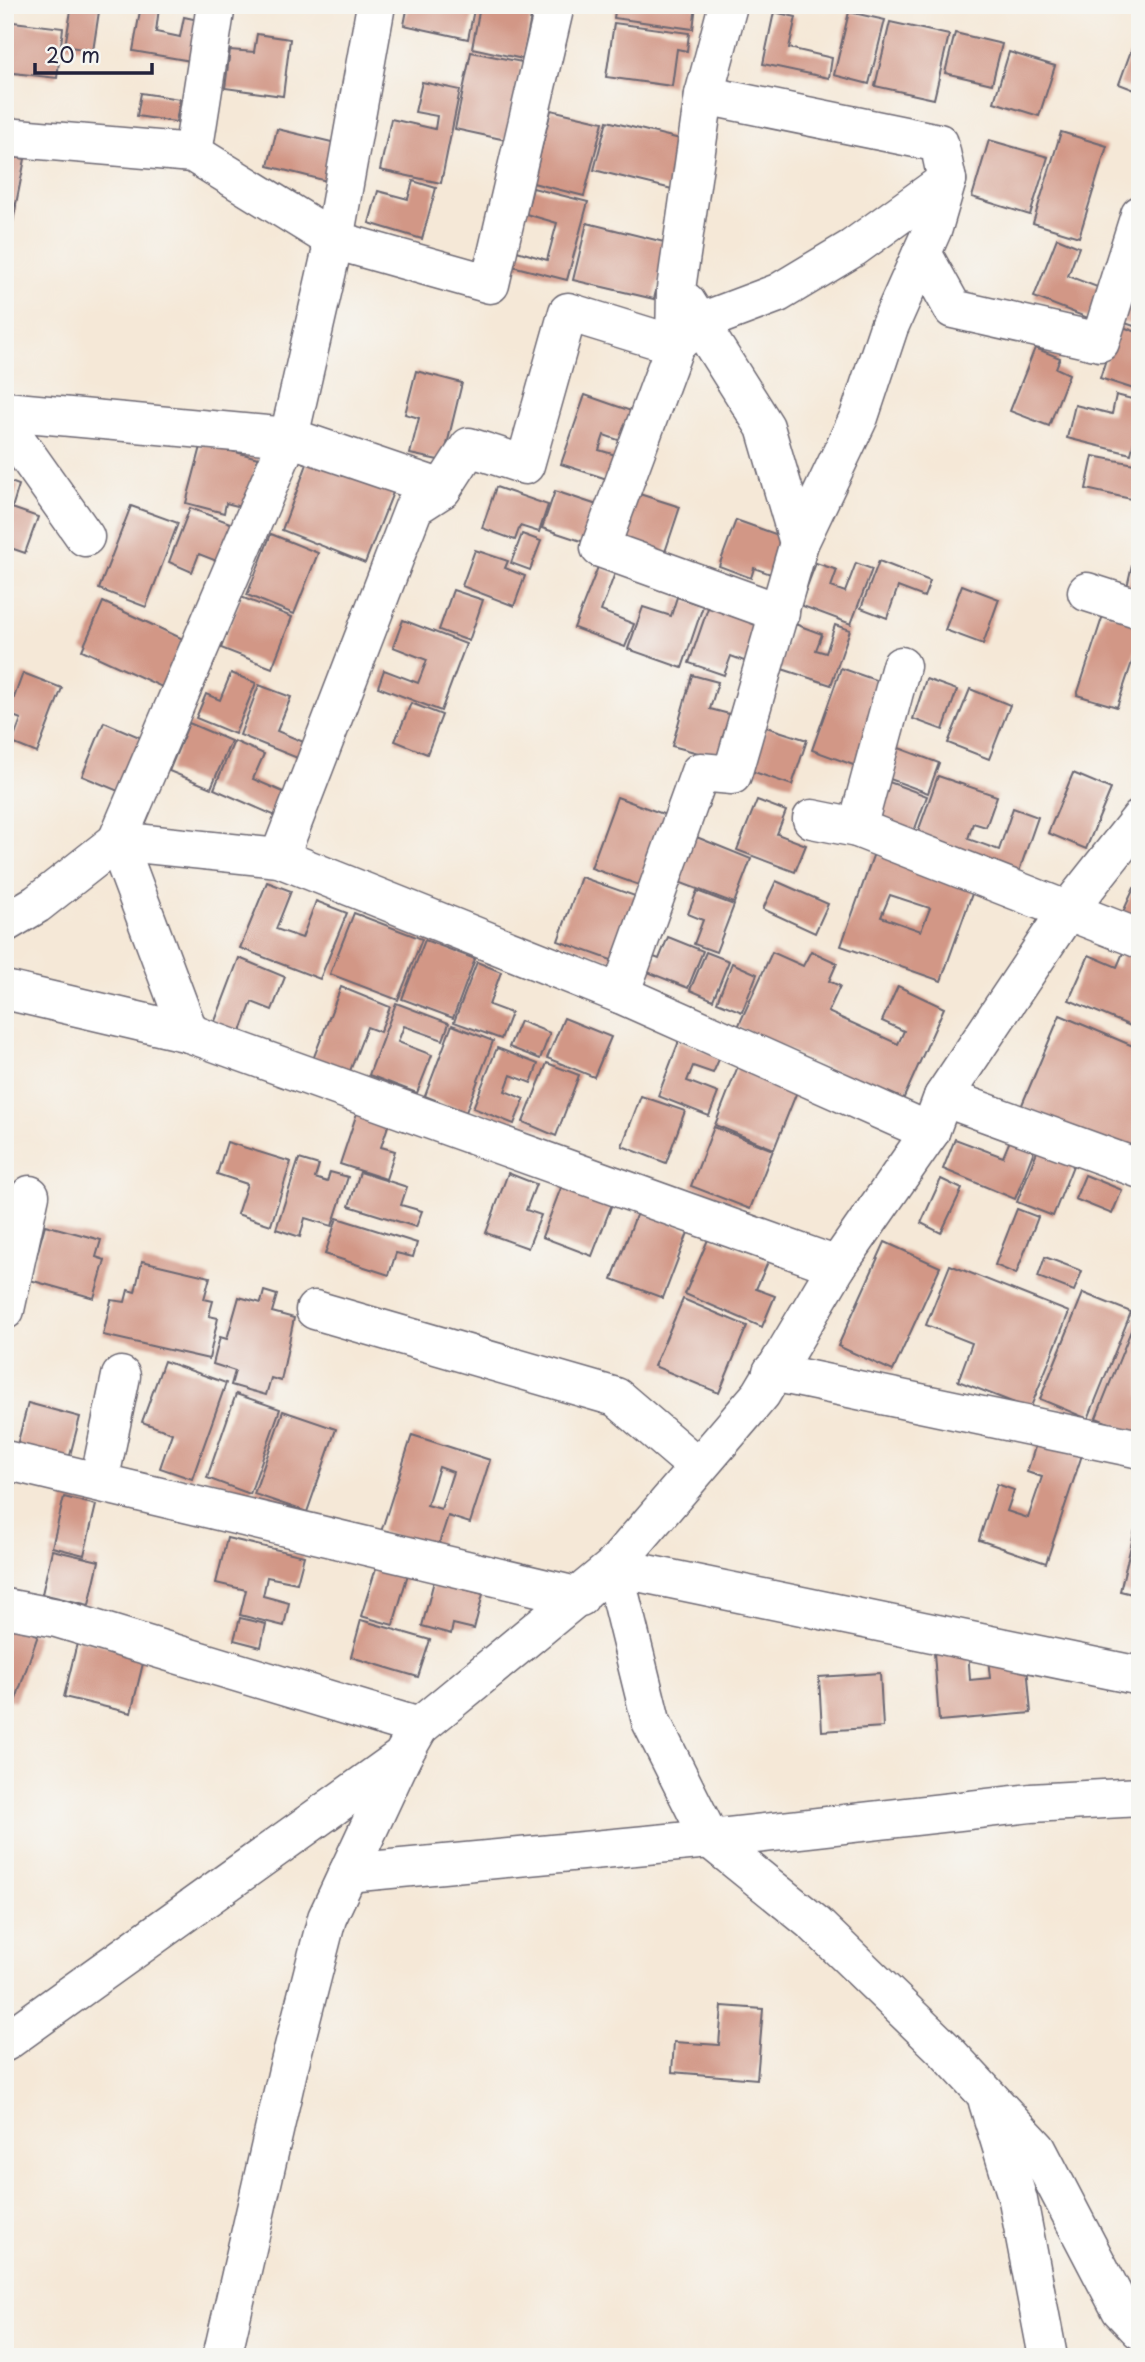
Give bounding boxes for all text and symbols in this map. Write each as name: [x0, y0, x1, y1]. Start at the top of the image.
scale bar: [35, 32, 152, 76]
text: 20 m: [46, 38, 100, 70]

